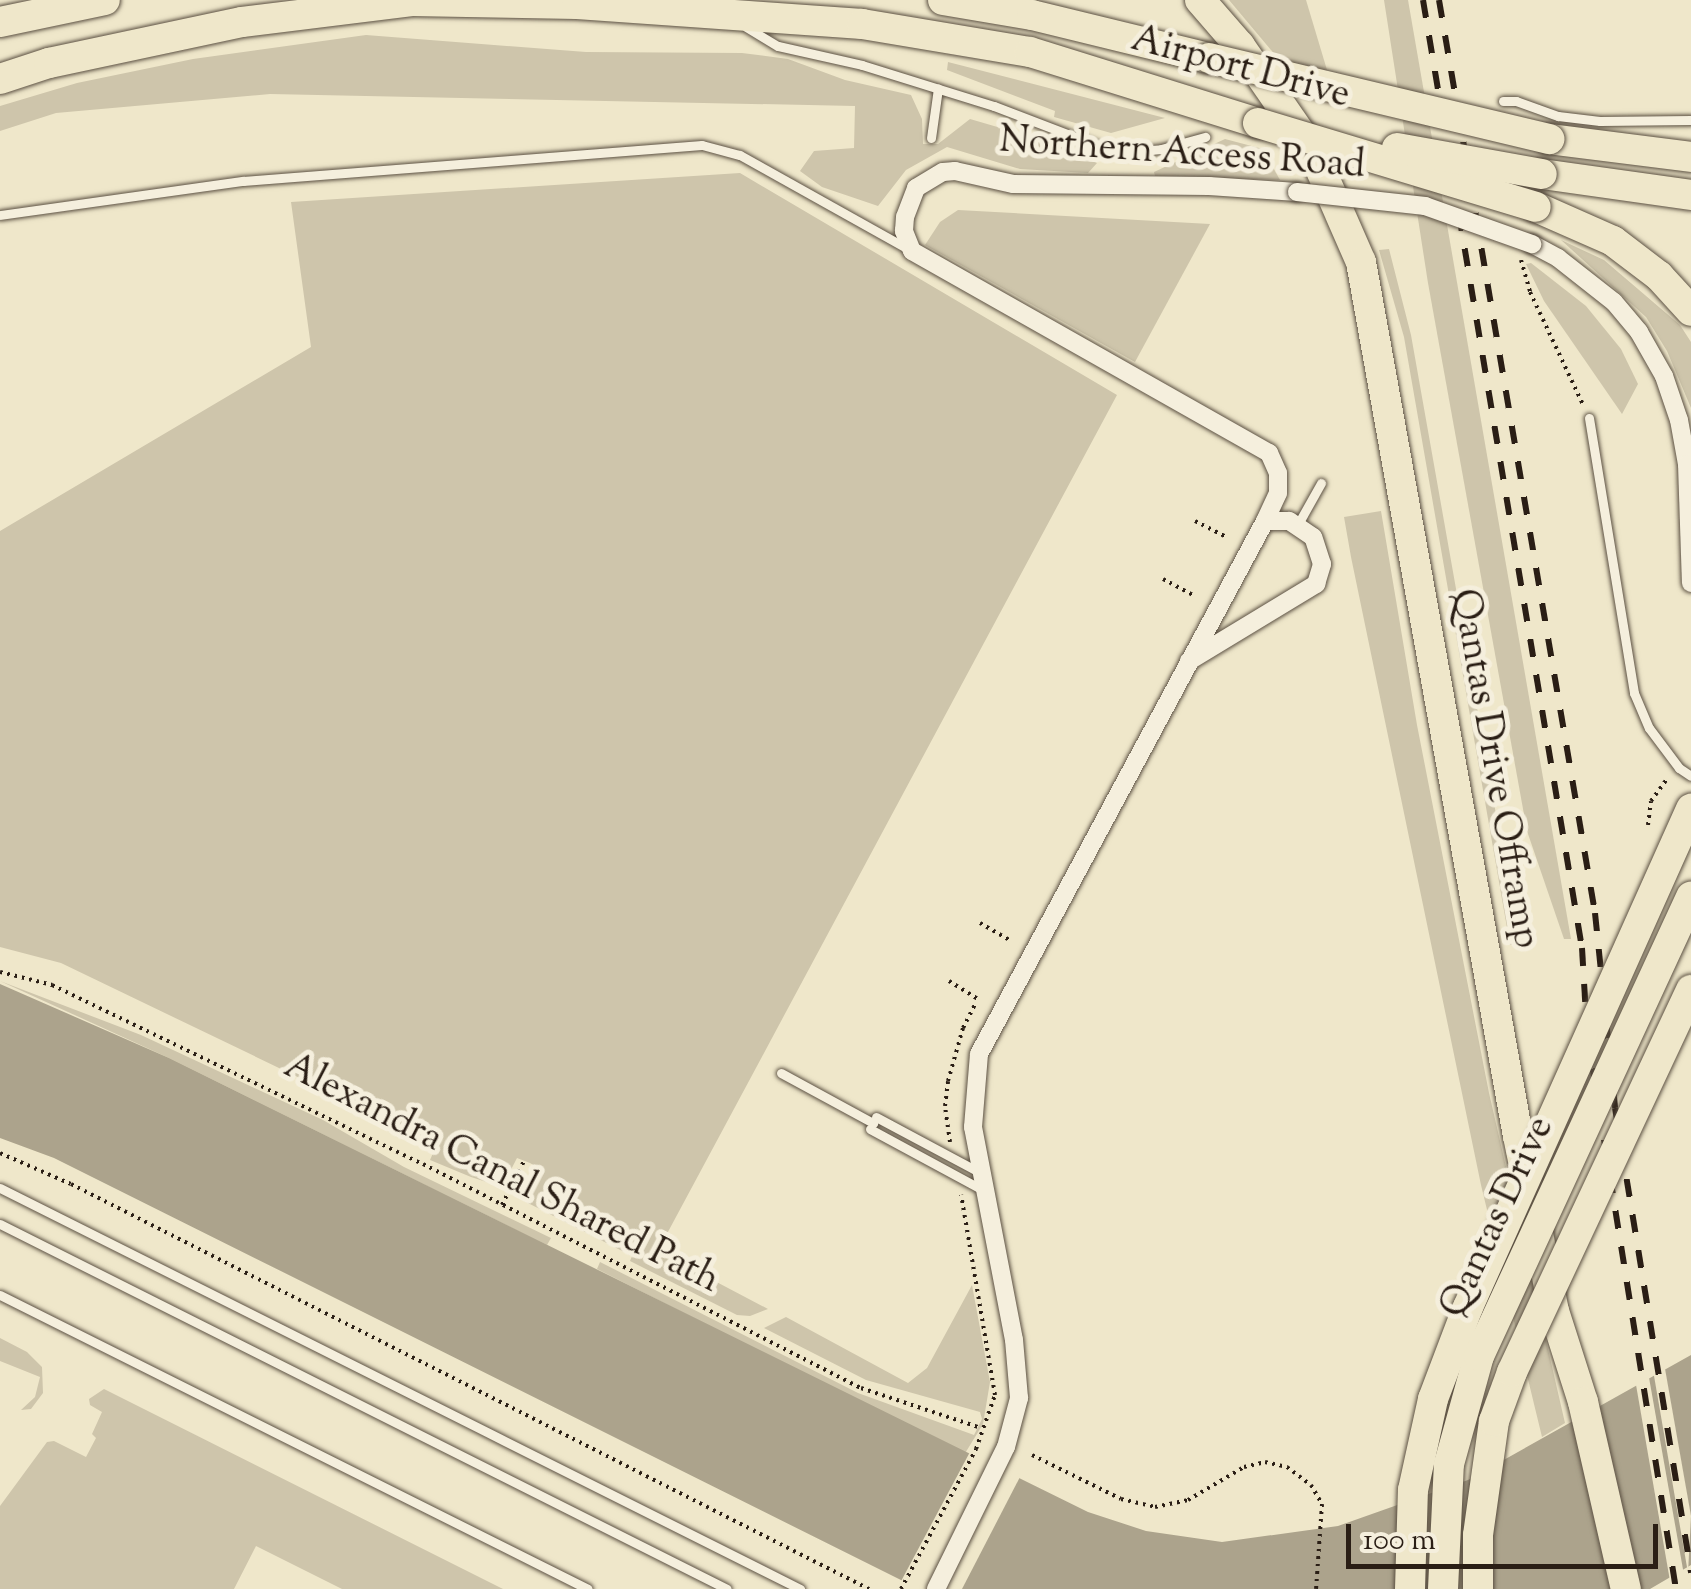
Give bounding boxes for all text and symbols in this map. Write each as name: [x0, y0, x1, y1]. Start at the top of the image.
street label: Airport Drive: [1126, 18, 1354, 120]
street label: Northern Access Road: [998, 119, 1366, 191]
street label: Qantas Drive Offramp: [1439, 586, 1547, 952]
street label: Alexandra Canal Shared Path: [276, 1045, 726, 1305]
street label: Qantas Drive: [1433, 1110, 1565, 1326]
scale bar: [1351, 1504, 1664, 1566]
text: 100 m: [1363, 1520, 1436, 1563]

